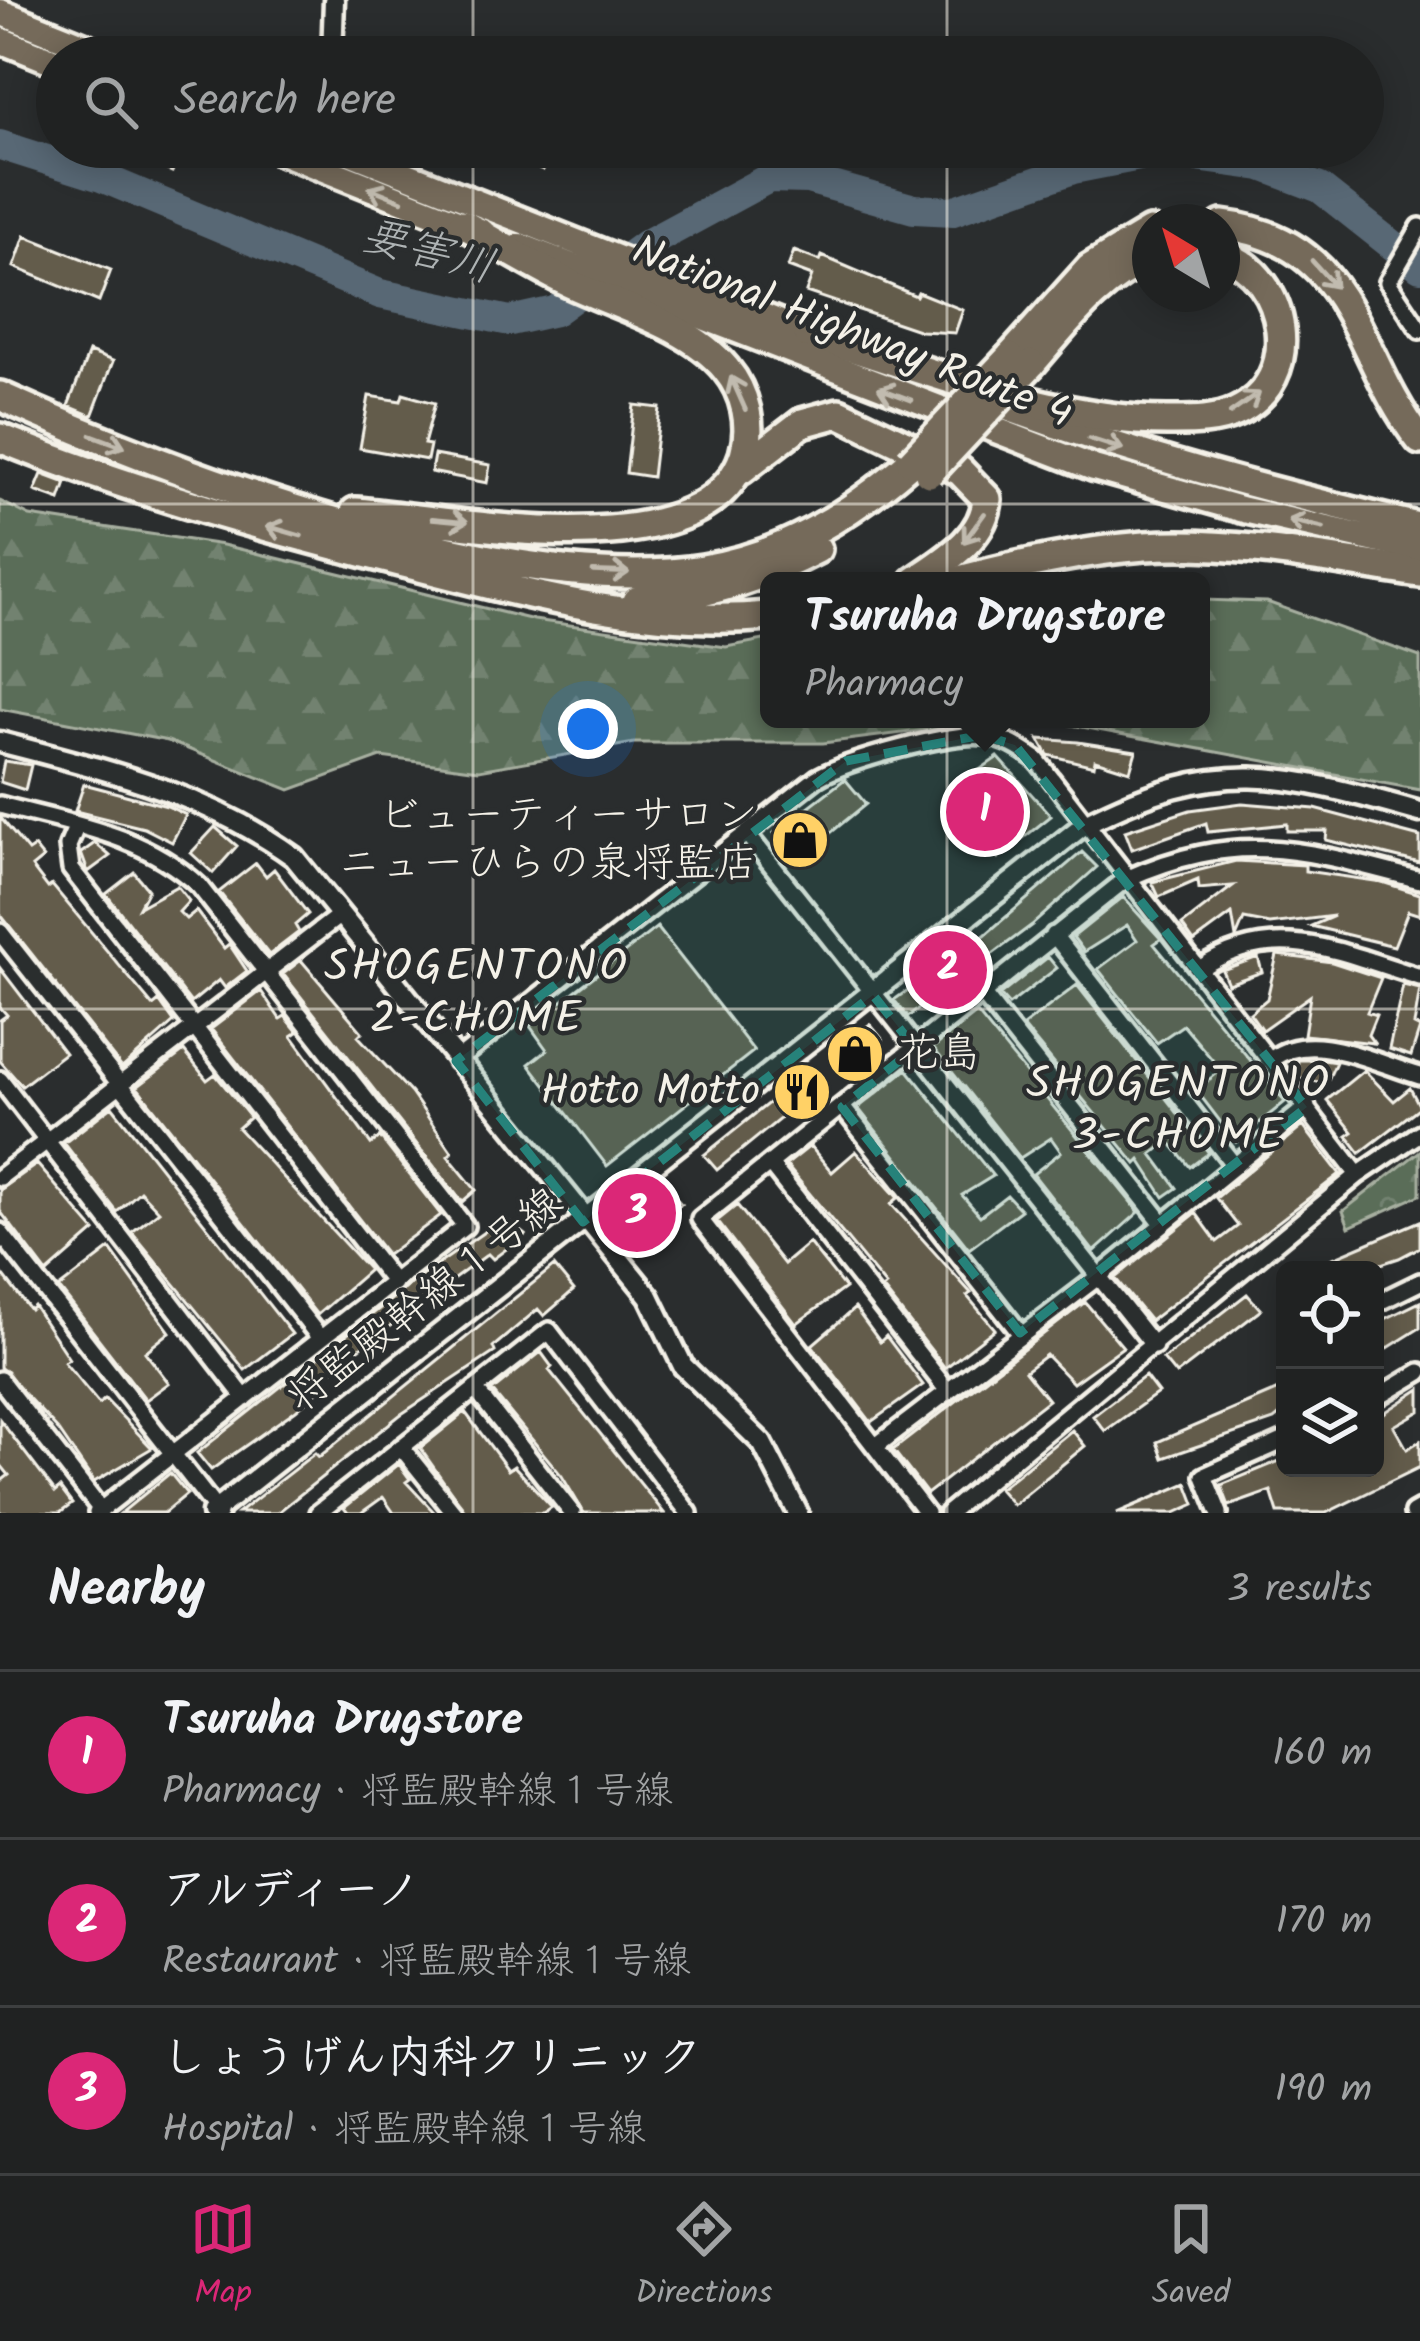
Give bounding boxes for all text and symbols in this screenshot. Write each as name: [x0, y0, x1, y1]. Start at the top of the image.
search box: [36, 36, 1384, 168]
text: Search here: [174, 66, 396, 138]
icon: search: [78, 69, 144, 135]
one-way arrow: [368, 181, 405, 203]
water label: 要害川: [353, 201, 503, 305]
north arrow: [1132, 204, 1240, 312]
street label: National Highway Route 4: [622, 218, 1082, 448]
one-way arrow: [1310, 259, 1337, 289]
one-way arrow: [726, 376, 748, 412]
one-way arrow: [877, 381, 914, 403]
one-way arrow: [1228, 391, 1261, 416]
one-way arrow: [88, 432, 125, 453]
one-way arrow: [1086, 434, 1124, 456]
one-way arrow: [429, 509, 468, 532]
one-way arrow: [962, 512, 987, 544]
one-way arrow: [1287, 512, 1325, 535]
one-way arrow: [266, 518, 304, 540]
one-way arrow: [591, 560, 630, 583]
popup: [760, 572, 1210, 728]
text: Tsuruha Drugstore: [805, 583, 1166, 655]
text: Pharmacy: [805, 655, 963, 717]
your location: [558, 699, 618, 759]
pin: 1: [946, 767, 1024, 857]
place label: ビューティーサロン ニューひらの泉将監店: [338, 783, 758, 898]
shop icon: ビューティーサロン ニューひらの泉将監店: [769, 809, 831, 871]
pin: 2: [909, 925, 987, 1015]
district label: SHOGENTONO 2-CHOME: [324, 932, 630, 1056]
place label: 花島: [897, 1021, 981, 1088]
shop icon: 花島: [824, 1023, 886, 1085]
district label: SHOGENTONO 3-CHOME: [1026, 1049, 1332, 1173]
place label: Hotto Motto: [541, 1059, 760, 1126]
restaurant icon: Hotto Motto: [771, 1061, 833, 1123]
pin: 3: [598, 1168, 676, 1258]
street label: 将監殿幹線１号線: [272, 1171, 578, 1431]
map controls: [1276, 1261, 1384, 1477]
button: locate: [1276, 1261, 1384, 1369]
button: layers: [1276, 1369, 1384, 1477]
text: Nearby: [48, 1551, 205, 1632]
text: 3 results: [1227, 1560, 1372, 1622]
text: Tsuruha Drugstore: [162, 1686, 523, 1758]
text: 1: [81, 1724, 93, 1786]
text: 160 m: [1272, 1724, 1372, 1786]
text: Pharmacy · 将監殿幹線１号線: [162, 1762, 673, 1824]
text: アルディーノ: [162, 1856, 420, 1928]
text: 2: [76, 1892, 98, 1954]
text: 170 m: [1276, 1892, 1372, 1954]
text: Restaurant · 将監殿幹線１号線: [162, 1932, 691, 1994]
text: しょうげん内科クリニック: [162, 2024, 702, 2096]
text: 3: [76, 2060, 98, 2122]
text: 190 m: [1275, 2060, 1372, 2122]
text: Hospital · 将監殿幹線１号線: [162, 2100, 646, 2162]
tab: Map: [190, 2196, 256, 2321]
tab: Directions: [635, 2196, 772, 2321]
tab: Saved: [1152, 2196, 1230, 2321]

